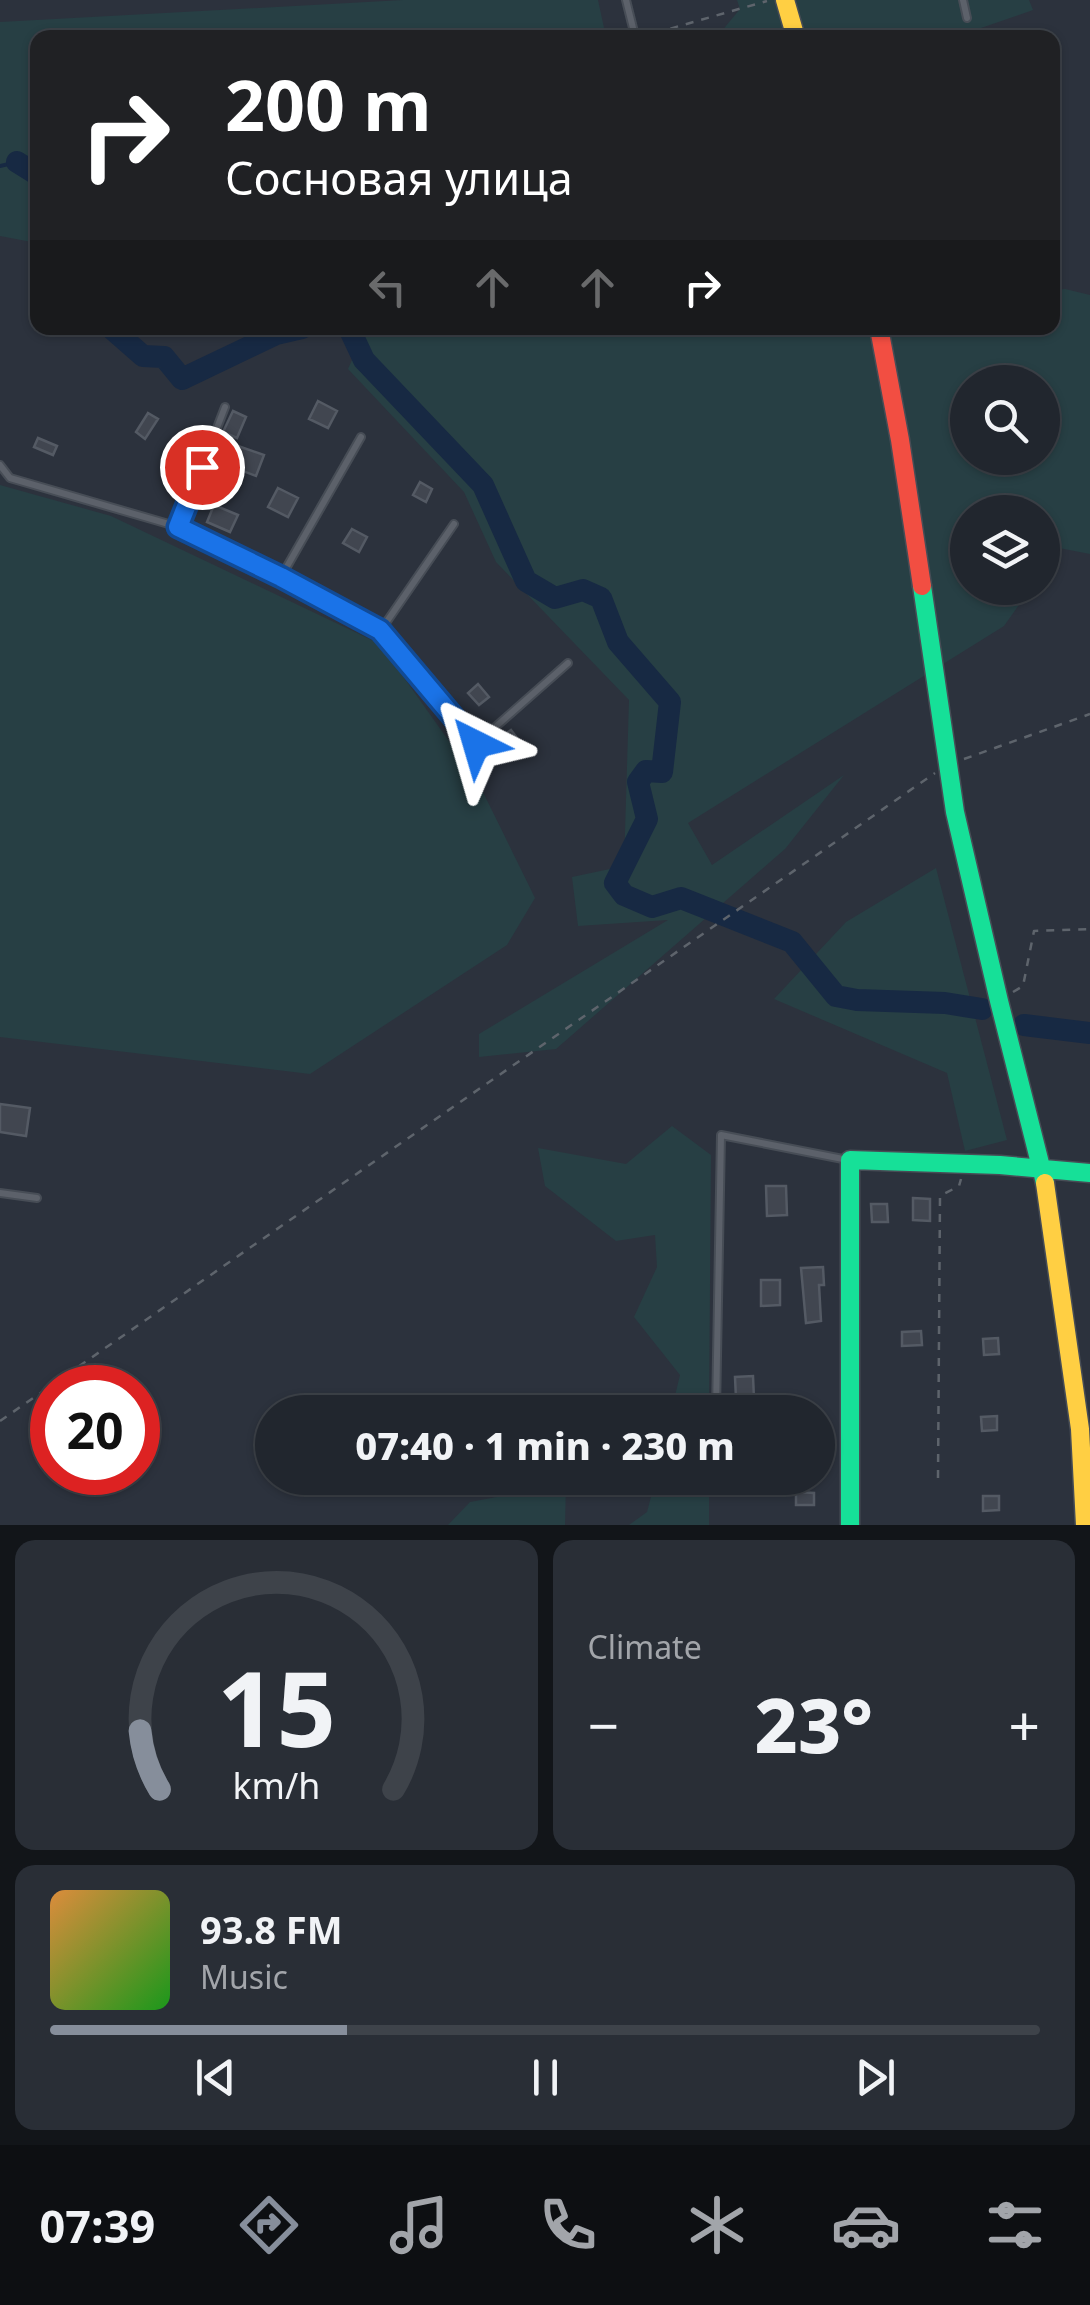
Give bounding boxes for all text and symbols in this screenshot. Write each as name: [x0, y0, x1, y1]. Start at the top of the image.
text: 200 m: [225, 56, 432, 152]
icon: right: [60, 70, 190, 200]
text: Сосновая улица: [225, 147, 573, 208]
icon: left: [360, 260, 415, 315]
icon: ahead: [465, 260, 520, 315]
icon: ahead: [570, 260, 625, 315]
icon: right: [675, 260, 730, 315]
map controls: [950, 365, 1060, 605]
button: search: [950, 365, 1060, 475]
pin: [160, 425, 245, 510]
icon: arrive: [175, 440, 230, 495]
button: layers: [950, 495, 1060, 605]
position arrow: [424, 692, 528, 796]
speed limit sign: 20: [30, 1365, 160, 1495]
text: 07:40 · 1 min · 230 m: [355, 1419, 735, 1471]
text: Climate: [588, 1625, 702, 1668]
text: 15: [217, 1636, 336, 1777]
text: 23°: [755, 1673, 873, 1775]
text: −: [588, 1687, 619, 1762]
text: +: [1009, 1687, 1040, 1762]
text: km/h: [232, 1761, 320, 1809]
text: 93.8 FM: [200, 1903, 342, 1955]
text: Music: [200, 1955, 288, 1998]
icon: previous: [188, 2050, 243, 2105]
icon: pause: [518, 2050, 573, 2105]
icon: next: [848, 2050, 903, 2105]
icon: directions: [234, 2190, 304, 2260]
icon: music: [384, 2190, 454, 2260]
icon: phone: [533, 2190, 603, 2260]
icon: climate: [682, 2190, 752, 2260]
icon: car: [831, 2190, 901, 2260]
icon: filters: [980, 2190, 1050, 2260]
text: 07:39: [40, 2195, 155, 2256]

